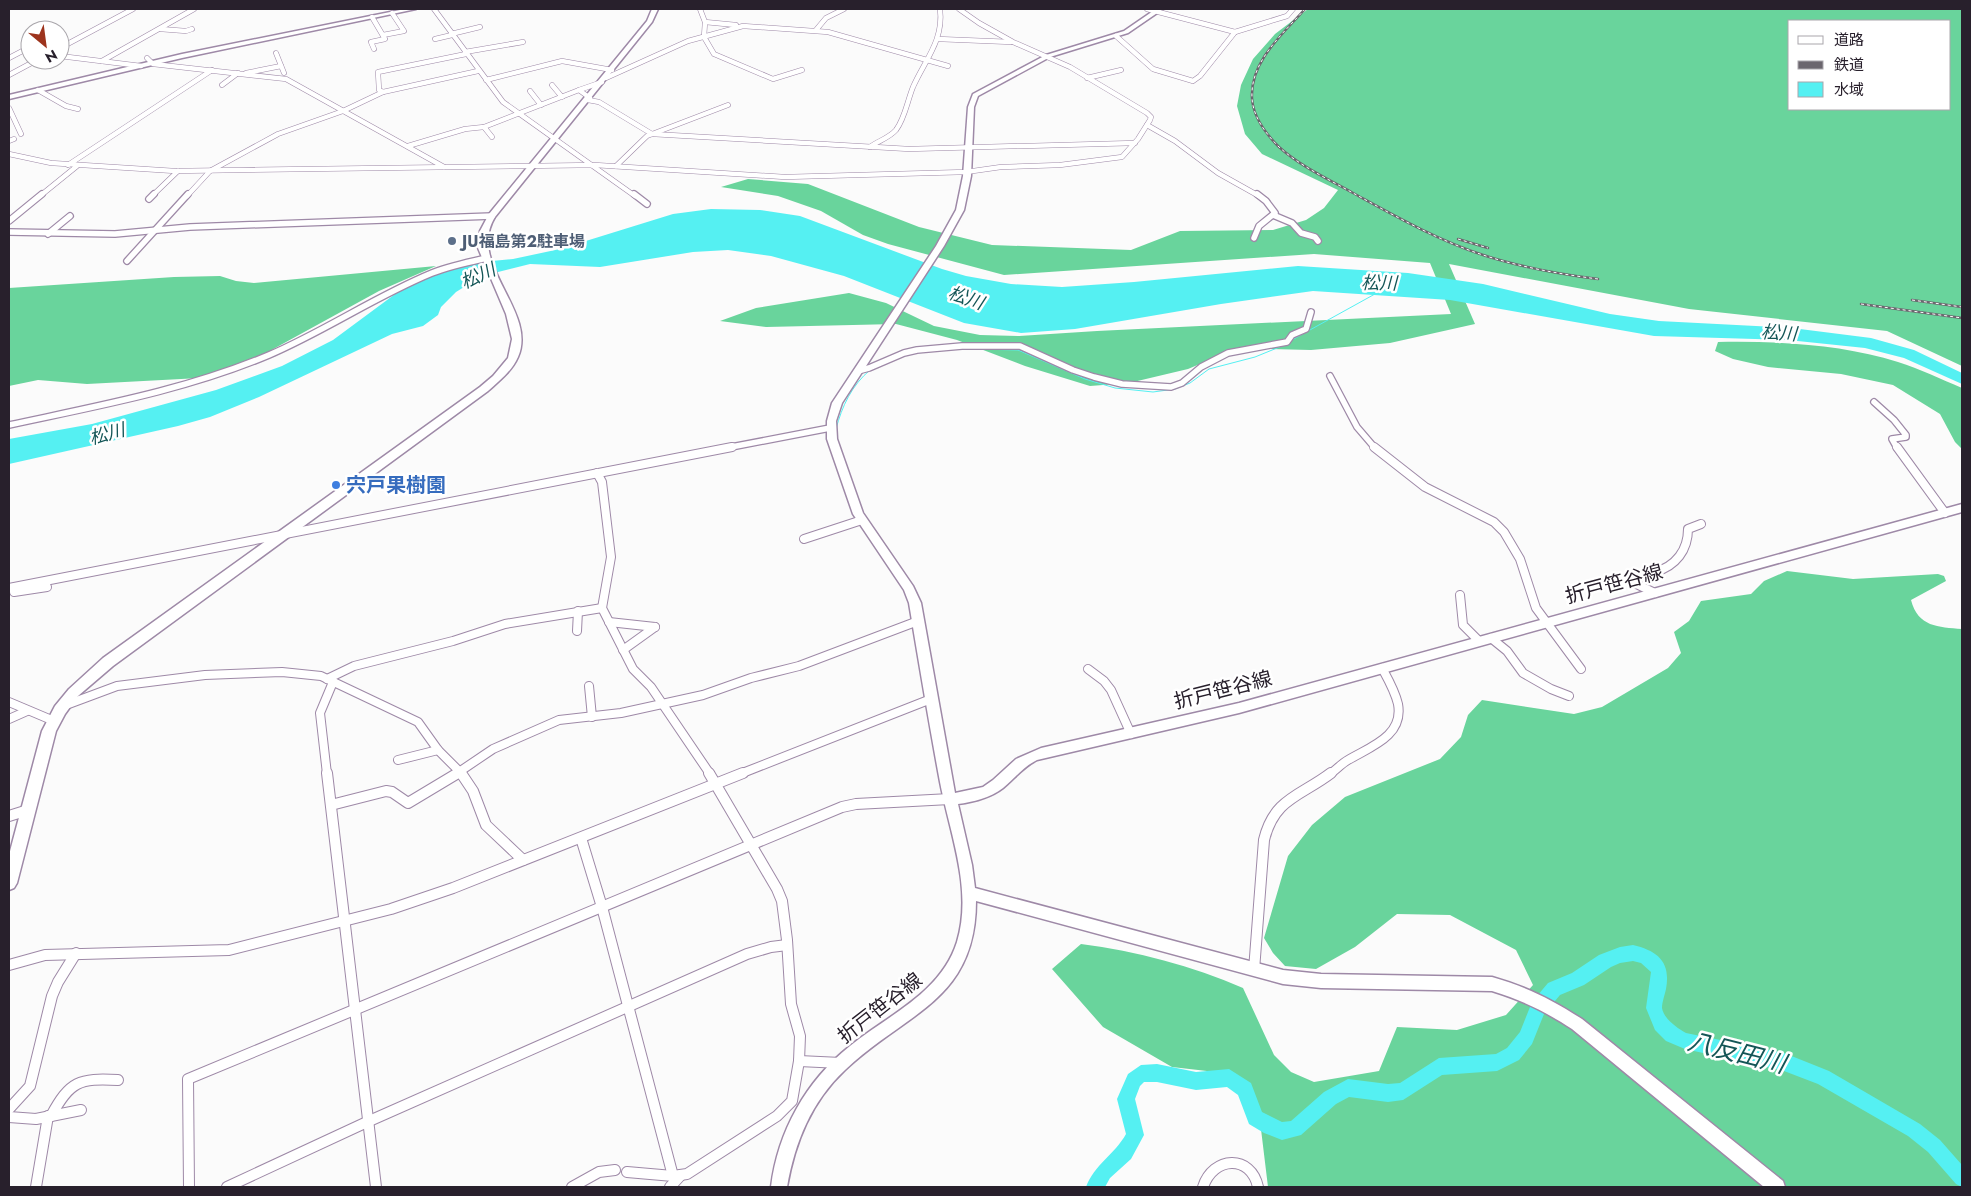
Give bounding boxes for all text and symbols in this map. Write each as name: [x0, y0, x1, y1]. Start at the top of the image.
north arrow: [20, 20, 70, 70]
legend: [1788, 20, 1951, 110]
text: 道路: [1834, 29, 1864, 51]
text: N: [42, 45, 61, 68]
text: 鉄道: [1834, 54, 1864, 76]
text: 水域: [1834, 79, 1864, 101]
place label: JU福島第2駐車場: [459, 230, 585, 253]
marker: JU福島第2駐車場: [446, 235, 458, 247]
water label: 松川: [456, 256, 502, 295]
water label: 松川: [1361, 270, 1399, 296]
water label: 松川: [945, 280, 989, 317]
water label: 松川: [1760, 319, 1800, 347]
water label: 松川: [86, 416, 130, 451]
place label: 宍戸果樹園: [346, 471, 446, 500]
marker: 宍戸果樹園: [330, 479, 342, 491]
street label: 折戸笹谷線: [1562, 557, 1666, 611]
street label: 折戸笹谷線: [1171, 664, 1275, 716]
street label: 折戸笹谷線: [832, 966, 928, 1050]
water label: 八反田川: [1684, 1022, 1793, 1082]

